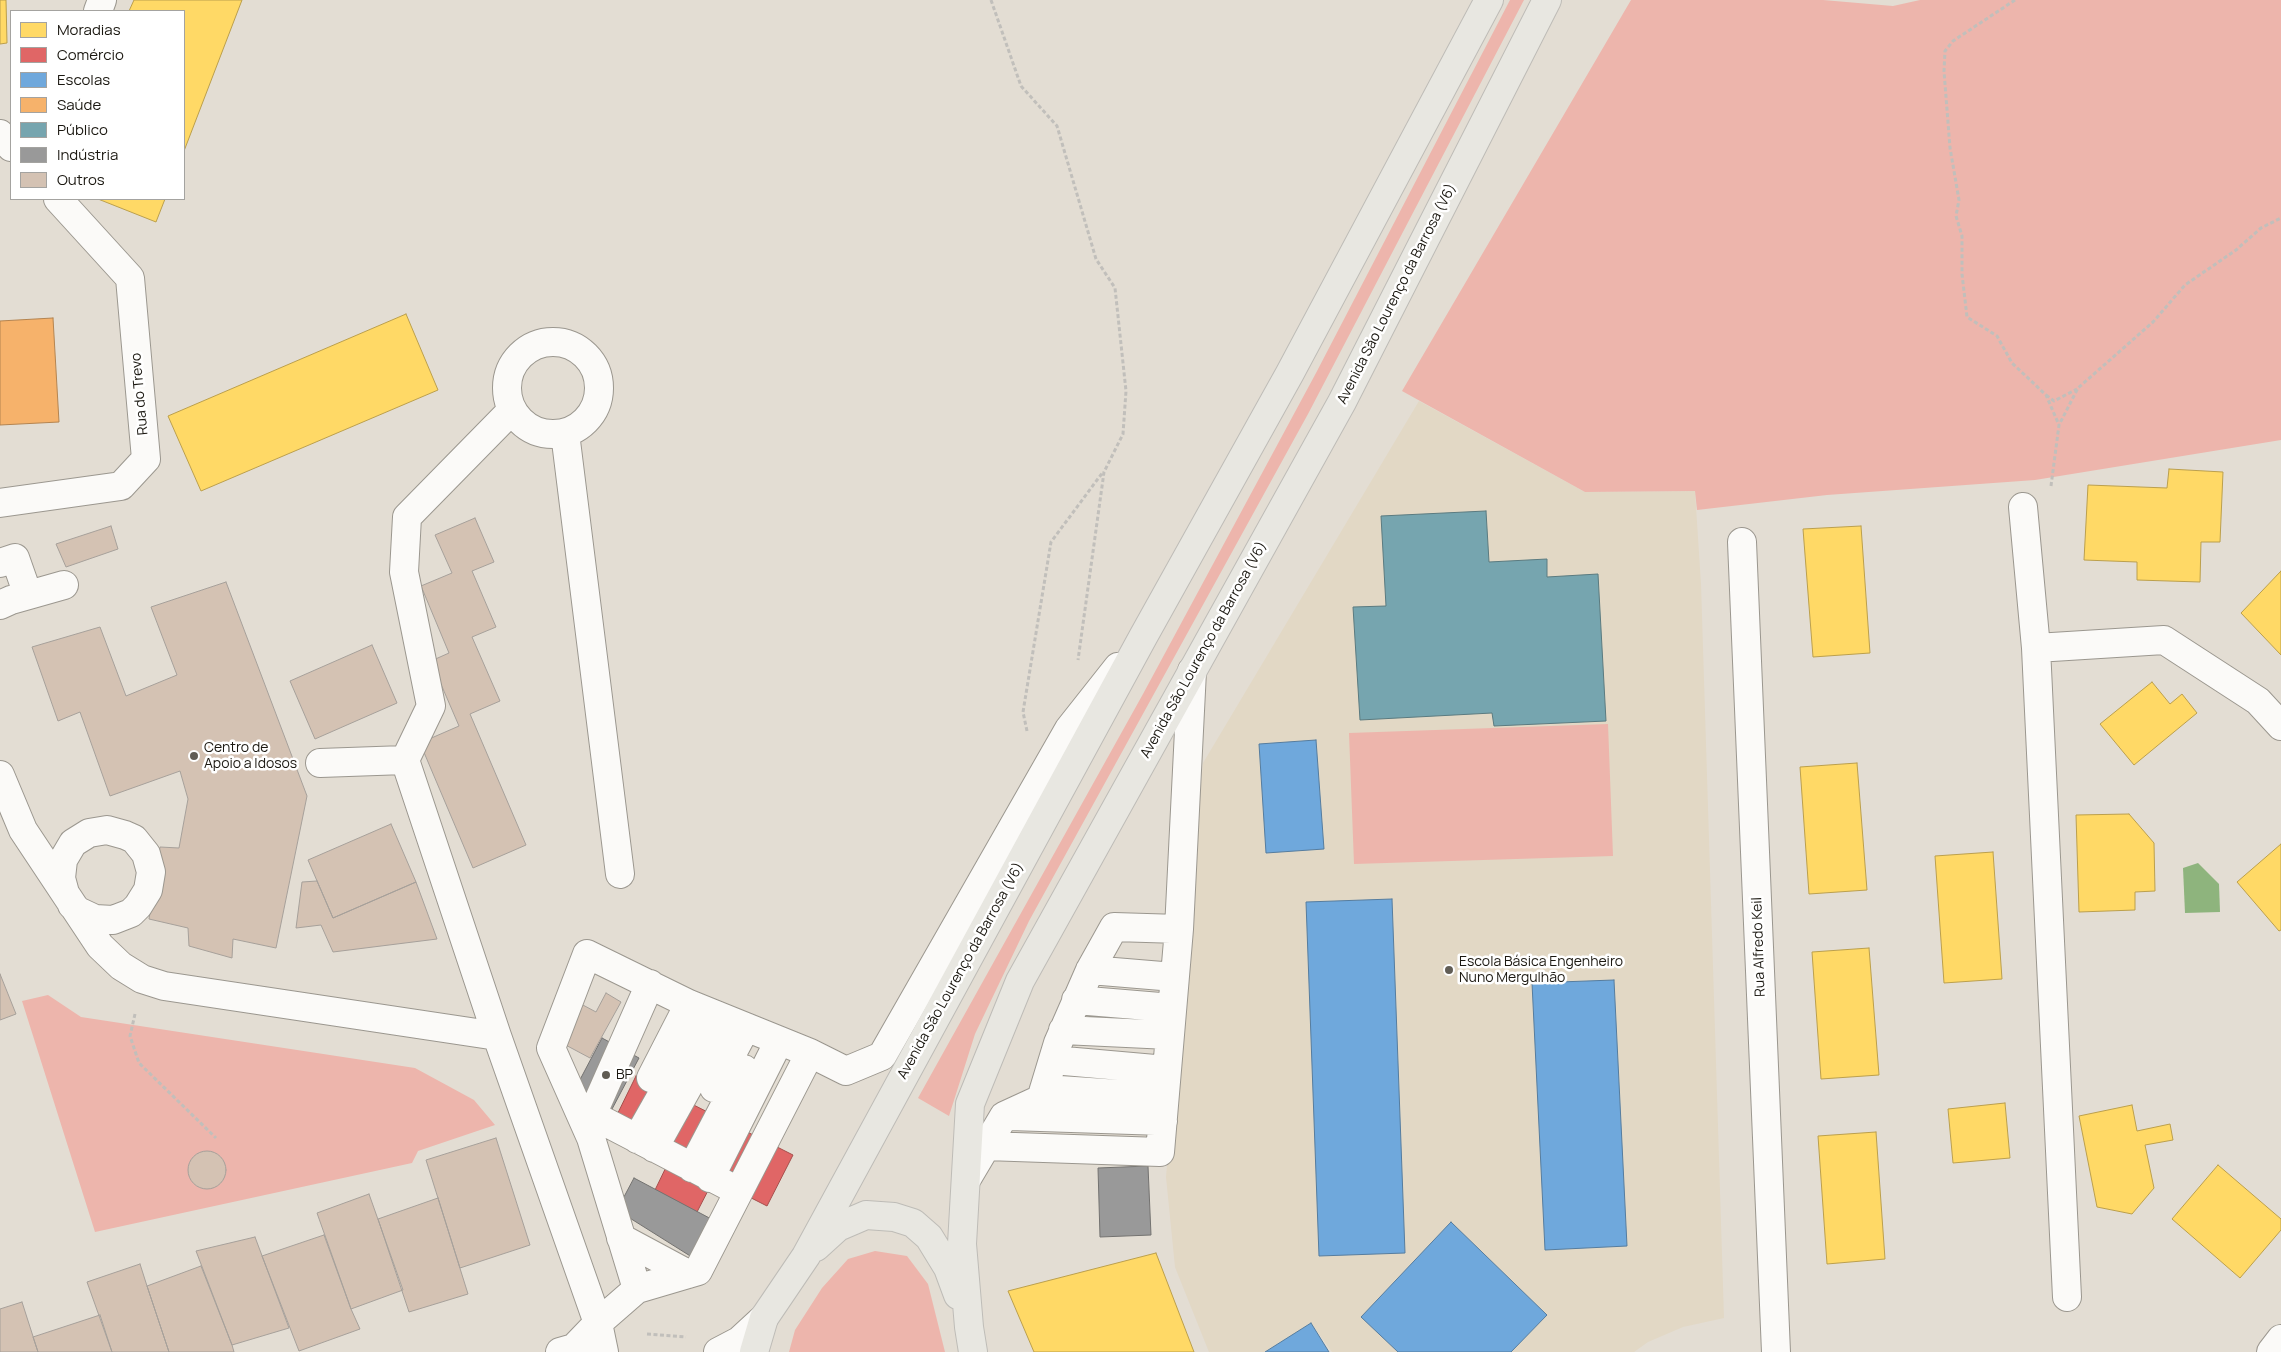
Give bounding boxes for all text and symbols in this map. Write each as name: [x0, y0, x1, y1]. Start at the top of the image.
legend: [10, 10, 185, 200]
text: Moradias: [57, 19, 121, 40]
text: Comércio: [57, 44, 124, 65]
text: Escolas: [57, 69, 110, 90]
text: Saúde: [57, 94, 101, 115]
text: Público: [57, 119, 108, 140]
text: Indústria: [57, 144, 118, 165]
text: Outros: [57, 169, 105, 190]
street label: Avenida São Lourenço da Barrosa (V6): [1334, 181, 1460, 407]
street label: Rua do Trevo: [128, 352, 152, 436]
street label: Avenida São Lourenço da Barrosa (V6): [1137, 539, 1271, 761]
place label: Centro de Apoio a Idosos: [204, 740, 297, 772]
marker: Centro de Apoio a Idosos: [188, 750, 200, 762]
street label: Avenida São Lourenço da Barrosa (V6): [894, 860, 1028, 1082]
street label: Rua Alfredo Keil: [1749, 897, 1769, 997]
place label: Escola Básica Engenheiro Nuno Mergulhão: [1459, 954, 1623, 986]
marker: Escola Básica Engenheiro Nuno Mergulhão: [1443, 964, 1455, 976]
place label: BP: [616, 1067, 633, 1083]
marker: BP: [600, 1069, 612, 1081]

